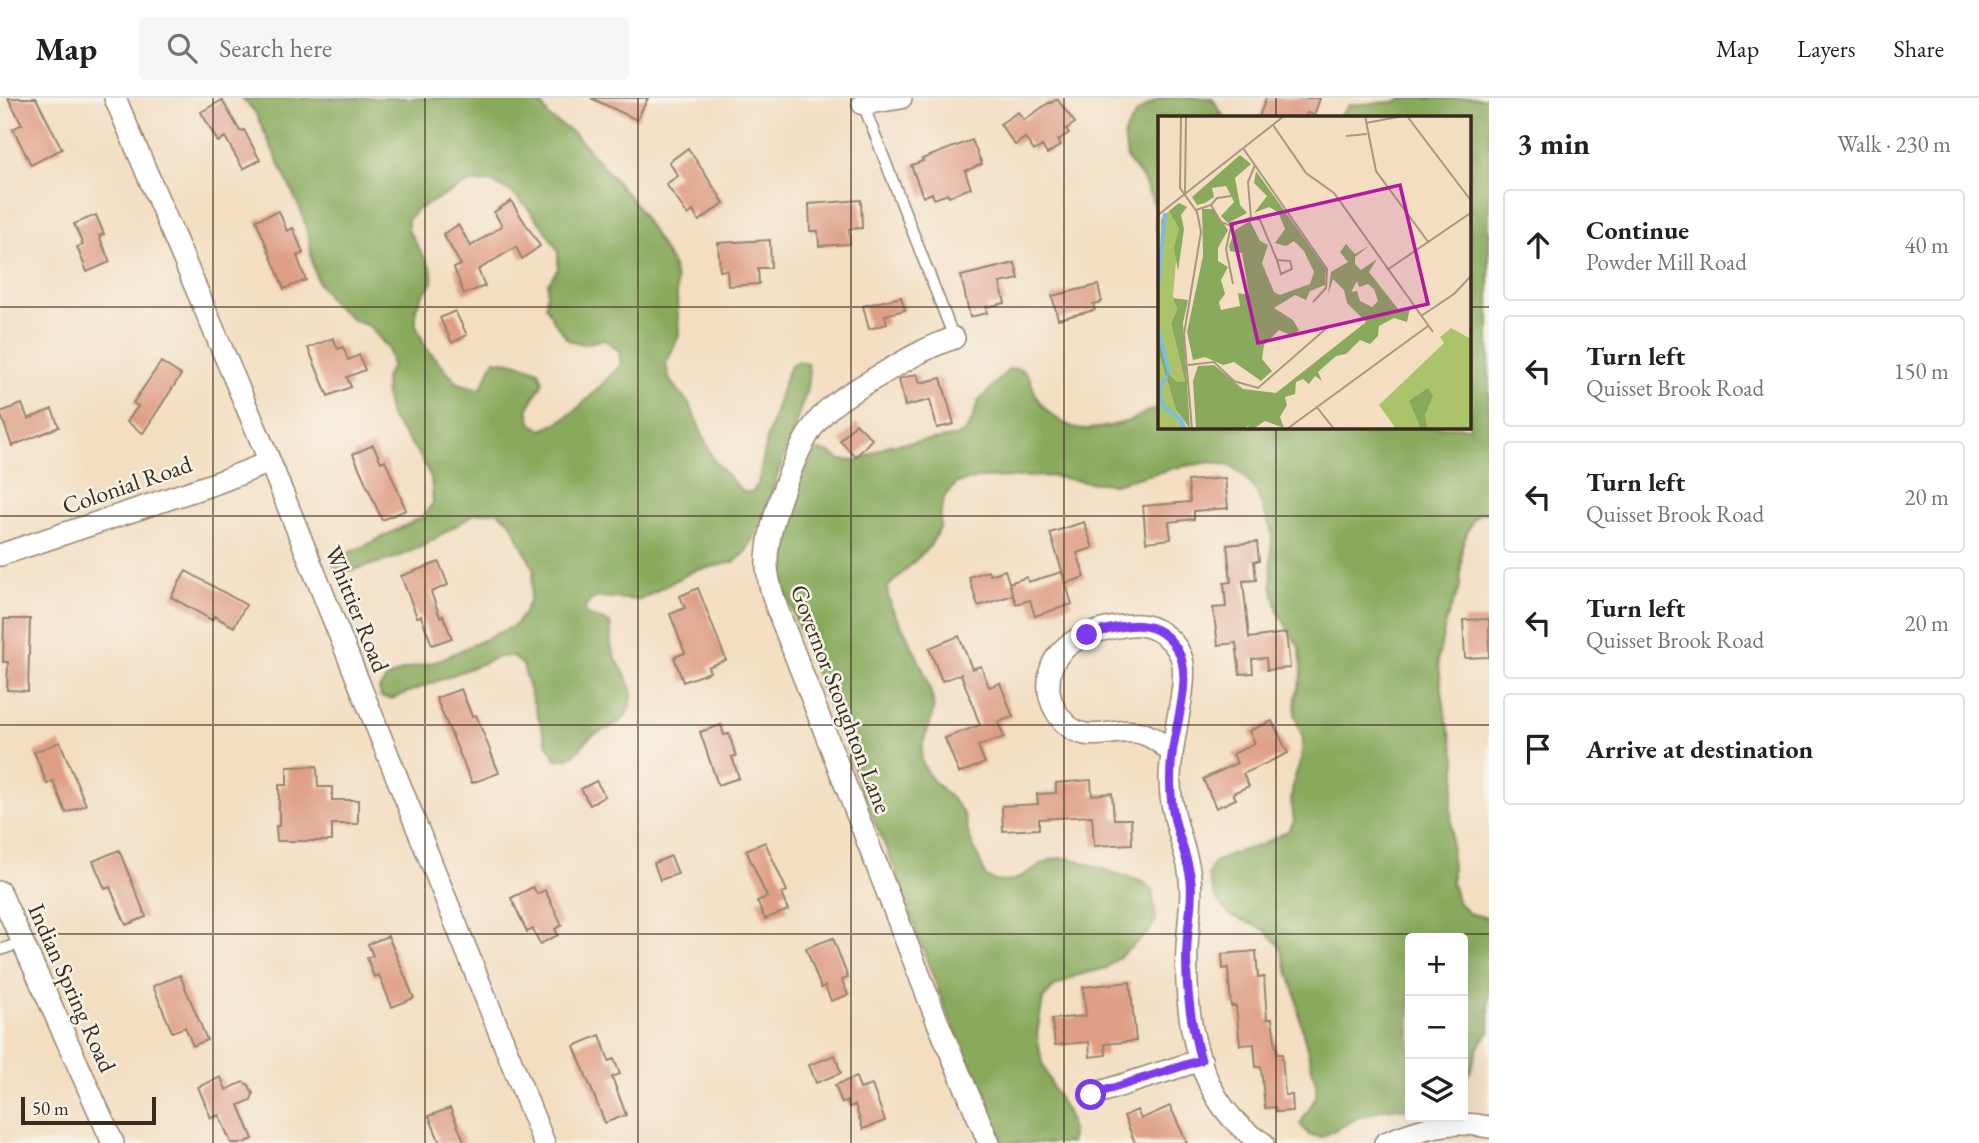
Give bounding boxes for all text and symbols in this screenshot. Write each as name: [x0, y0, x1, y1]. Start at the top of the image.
search box: [139, 17, 629, 80]
text: Map: [35, 27, 97, 70]
icon: search: [163, 29, 201, 67]
text: Search here: [219, 31, 332, 65]
text: Map: [1716, 33, 1759, 64]
text: Layers: [1797, 33, 1856, 64]
text: Share: [1894, 33, 1944, 64]
inset map: [1158, 116, 1472, 429]
text: 3 min: [1517, 124, 1590, 163]
text: Walk · 230 m: [1837, 129, 1951, 159]
text: Continue: [1586, 213, 1689, 247]
icon: ahead: [1519, 226, 1557, 264]
text: 40 m: [1904, 230, 1949, 260]
text: Powder Mill Road: [1586, 247, 1747, 277]
text: Turn left: [1586, 339, 1685, 373]
icon: left: [1519, 352, 1557, 390]
text: 150 m: [1893, 356, 1949, 386]
text: Quisset Brook Road: [1586, 373, 1764, 403]
street label: Colonial Road: [58, 448, 197, 521]
text: Turn left: [1586, 465, 1685, 499]
icon: left: [1519, 478, 1557, 516]
text: 20 m: [1904, 482, 1949, 512]
text: Quisset Brook Road: [1586, 499, 1764, 529]
street label: Whittier Road: [318, 541, 397, 677]
street label: Governor Stoughton Lane: [784, 580, 899, 817]
text: Turn left: [1586, 591, 1685, 625]
icon: left: [1519, 604, 1557, 642]
text: 20 m: [1904, 608, 1949, 638]
route end: [1071, 619, 1102, 650]
text: Quisset Brook Road: [1586, 625, 1764, 655]
icon: arrive: [1519, 730, 1557, 768]
text: Arrive at destination: [1586, 732, 1813, 766]
street label: Indian Spring Road: [21, 899, 124, 1078]
map controls: [1405, 933, 1468, 1122]
button: +: [1405, 933, 1468, 996]
button: −: [1405, 996, 1468, 1059]
button: layers: [1405, 1059, 1468, 1122]
route start: [1075, 1079, 1106, 1110]
scale bar: [21, 1094, 156, 1126]
text: 50 m: [32, 1096, 69, 1121]

